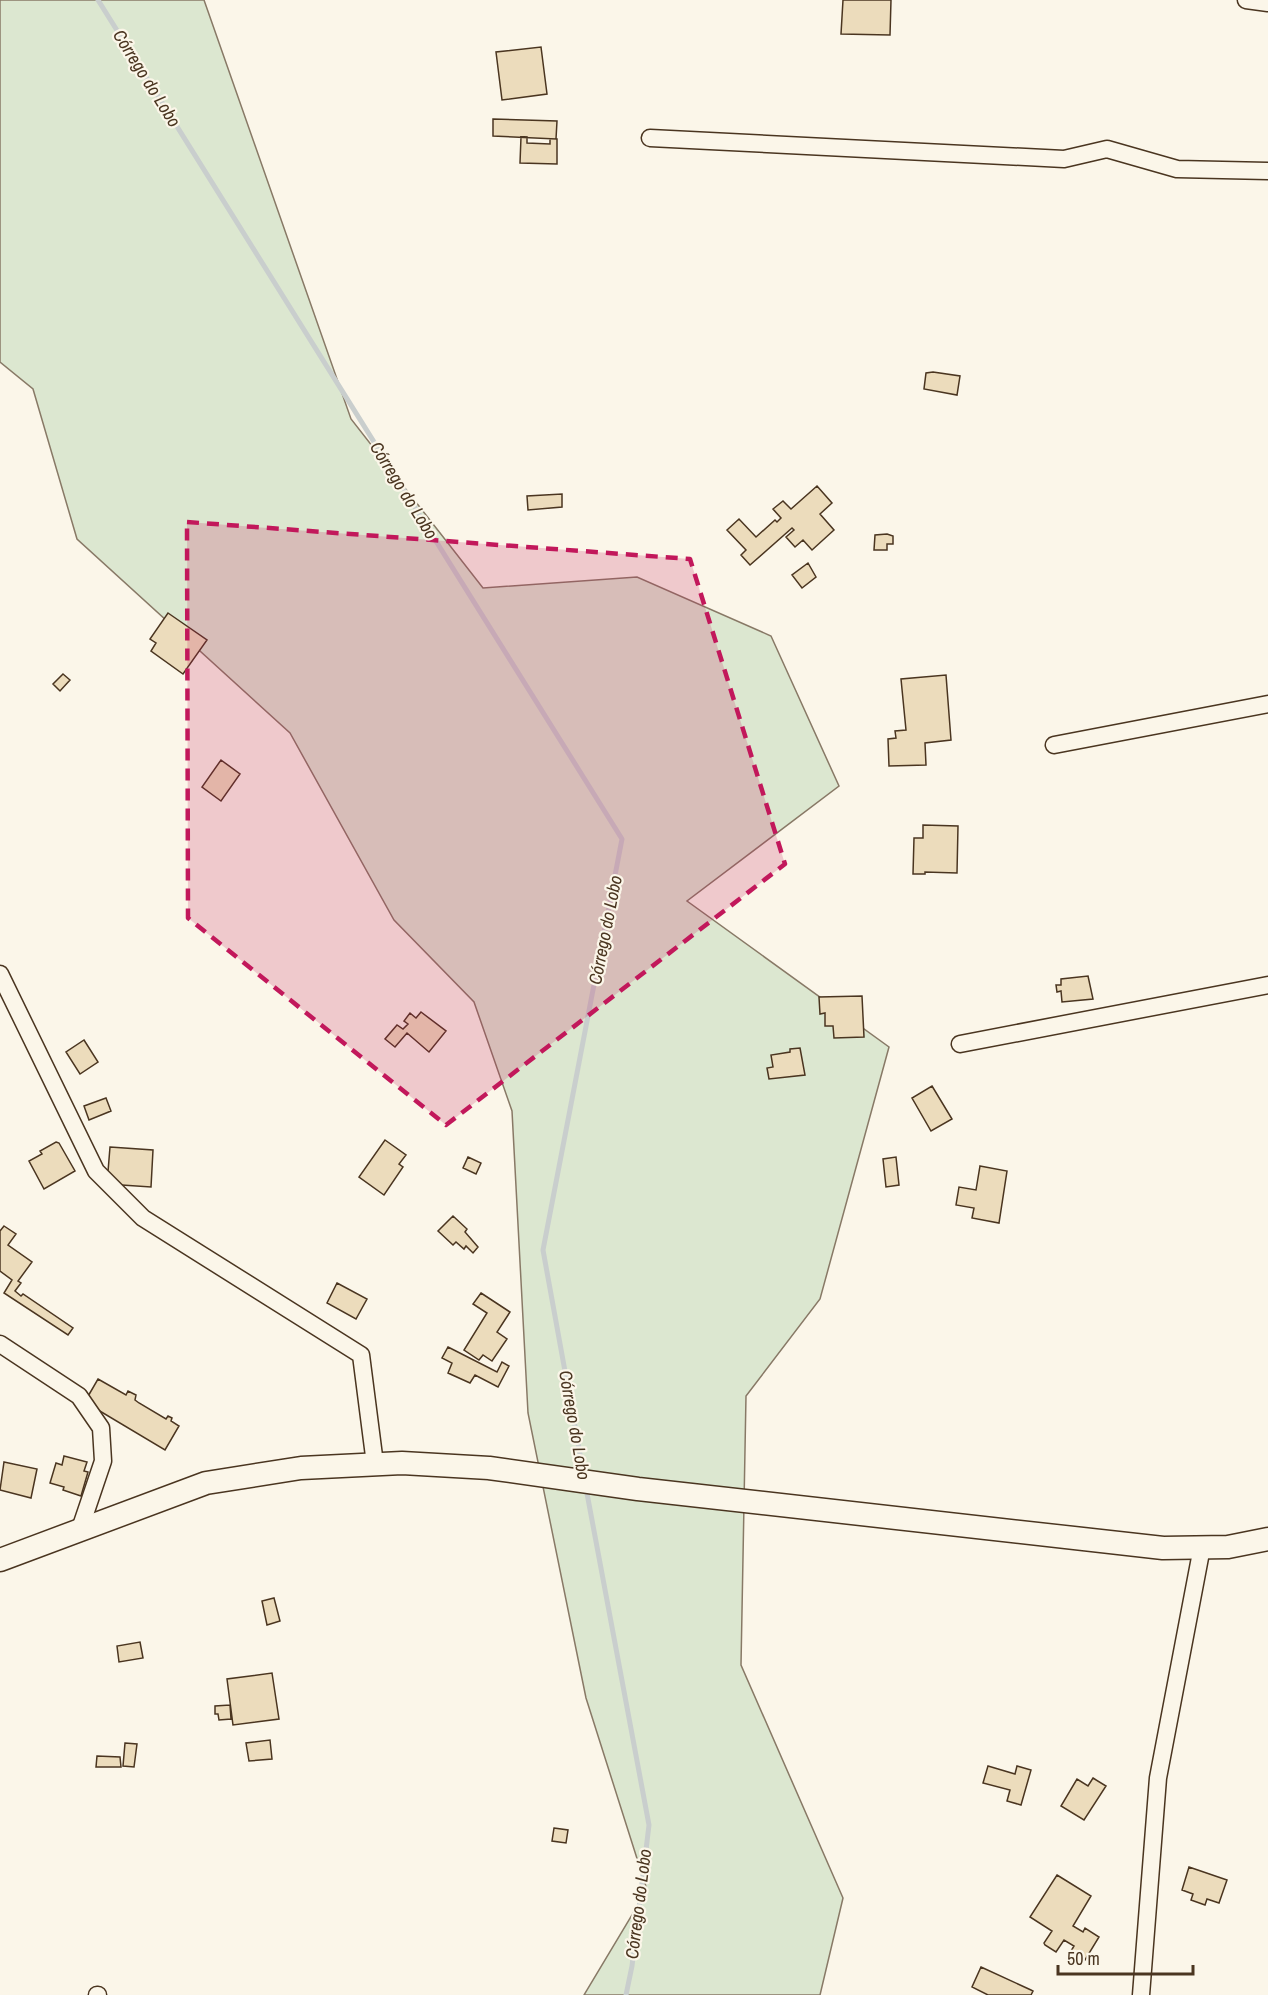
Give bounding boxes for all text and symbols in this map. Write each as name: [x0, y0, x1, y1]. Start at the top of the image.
water label: Córrego do Lobo: [107, 24, 187, 132]
water label: Córrego do Lobo: [364, 436, 444, 544]
water label: Córrego do Lobo: [582, 873, 628, 987]
water label: Córrego do Lobo: [553, 1368, 597, 1482]
water label: Córrego do Lobo: [619, 1847, 657, 1961]
scale bar: [1058, 1938, 1193, 1976]
text: 50 m: [1067, 1946, 1100, 1971]

